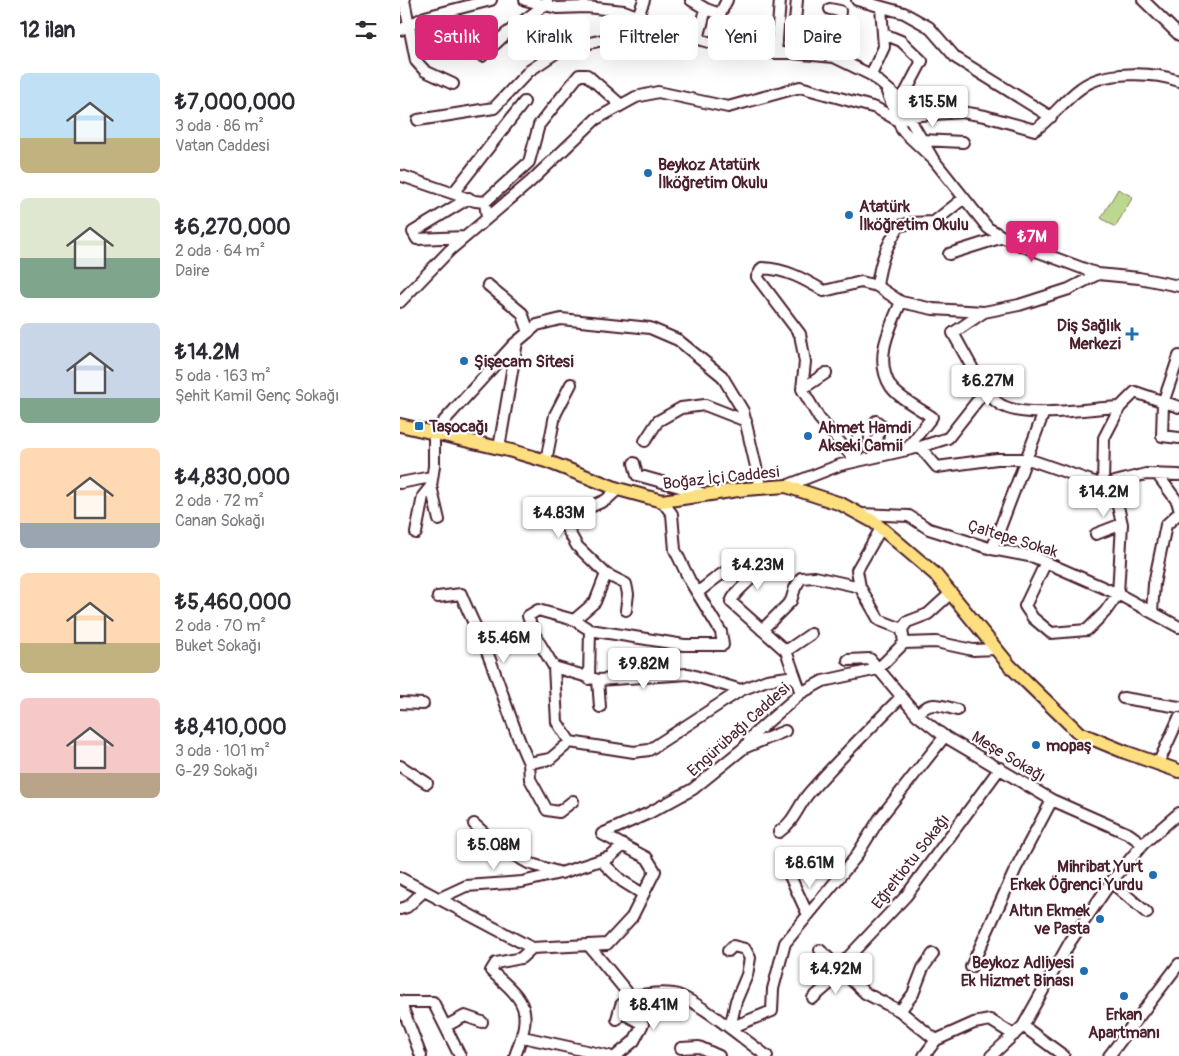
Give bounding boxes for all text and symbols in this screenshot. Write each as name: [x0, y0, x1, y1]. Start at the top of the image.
chip: Satılık: [415, 15, 498, 60]
chip: Kiralık: [508, 15, 590, 60]
chip: Filtreler: [600, 15, 698, 60]
chip: Yeni: [708, 15, 775, 60]
chip: Daire: [785, 15, 860, 60]
icon: filters: [352, 16, 380, 44]
text: 12 ilan: [20, 17, 75, 44]
pin: ₺15.5M: [892, 86, 974, 128]
text: ₺7,000,000: [175, 89, 295, 116]
text: ₺15.5M: [909, 92, 957, 112]
icon: home: [60, 93, 120, 153]
text: 3 oda · 86 m²: [175, 116, 264, 136]
text: Vatan Caddesi: [175, 136, 269, 156]
place label: Beykoz Atatürk İlköğretim Okulu: [658, 155, 768, 193]
marker: Beykoz Atatürk İlköğretim Okulu: [642, 167, 654, 179]
place label: Atatürk İlköğretim Okulu: [859, 197, 969, 235]
marker: Atatürk İlköğretim Okulu: [843, 209, 855, 221]
text: ₺6,270,000: [175, 214, 291, 241]
icon: home: [60, 218, 120, 278]
pin: ₺7M: [1008, 220, 1056, 263]
text: ₺7M: [1017, 227, 1047, 247]
text: 2 oda · 64 m²: [175, 241, 265, 261]
text: Daire: [175, 261, 209, 281]
place label: Diş Sağlık Merkezi: [1057, 316, 1121, 354]
marker: Diş Sağlık Merkezi: [1125, 327, 1139, 341]
text: ₺14.2M: [175, 339, 239, 366]
icon: home: [60, 343, 120, 403]
place label: Şişecam Sitesi: [474, 352, 574, 372]
marker: Şişecam Sitesi: [458, 355, 470, 367]
pin: ₺6.27M: [947, 364, 1029, 407]
text: 5 oda · 163 m²: [175, 366, 271, 386]
text: ₺6.27M: [962, 371, 1014, 391]
text: Şehit Kamil Genç Sokağı: [175, 386, 339, 406]
place label: Taşocağı: [428, 417, 488, 437]
place label: Ahmet Hamdi Akseki Camii: [818, 418, 912, 456]
marker: Taşocağı: [413, 420, 425, 432]
marker: Ahmet Hamdi Akseki Camii: [802, 430, 814, 442]
street label: Boğaz İçi Caddesi: [662, 462, 781, 494]
text: ₺4,830,000: [175, 464, 290, 491]
icon: home: [60, 468, 120, 528]
pin: ₺14.2M: [1063, 476, 1145, 518]
text: ₺14.2M: [1079, 482, 1129, 502]
text: 2 oda · 72 m²: [175, 491, 264, 511]
pin: ₺4.83M: [518, 496, 600, 539]
text: ₺4.83M: [534, 503, 584, 523]
text: Canan Sokağı: [175, 511, 265, 531]
street label: Çaltepe Sokak: [965, 516, 1061, 562]
pin: ₺4.23M: [717, 548, 799, 591]
text: ₺4.23M: [732, 555, 784, 575]
text: ₺5,460,000: [175, 589, 291, 616]
icon: home: [60, 593, 120, 653]
text: 2 oda · 70 m²: [175, 616, 266, 636]
pin: ₺5.46M: [463, 622, 545, 664]
text: ₺5.46M: [478, 628, 530, 648]
text: Buket Sokağı: [175, 636, 261, 656]
pin: ₺9.82M: [603, 648, 685, 690]
text: ₺9.82M: [619, 654, 669, 674]
street label: Engürübağı Caddesi: [683, 678, 794, 781]
text: ₺8,410,000: [175, 714, 287, 741]
icon: home: [60, 718, 120, 778]
street label: Meşe Sokağı: [968, 727, 1049, 787]
place label: mopaş: [1046, 736, 1092, 756]
marker: mopaş: [1030, 739, 1042, 751]
text: 3 oda · 101 m²: [175, 741, 270, 761]
text: G-29 Sokağı: [175, 761, 258, 781]
street label: Eğreltiotu Sokağı: [867, 810, 954, 913]
pin: ₺5.08M: [453, 828, 535, 871]
text: ₺5.08M: [468, 835, 520, 855]
pin: ₺8.61M: [769, 846, 851, 889]
text: ₺8.61M: [786, 853, 834, 873]
place label: Mihribat Yurt Erkek Öḡrenci Yurdu: [1010, 857, 1144, 895]
marker: Mihribat Yurt Erkek Öḡrenci Yurdu: [1147, 869, 1159, 881]
place label: Altın Ekmek ve Pasta: [1009, 901, 1091, 939]
marker: Altın Ekmek ve Pasta: [1094, 913, 1106, 925]
pin: ₺4.92M: [795, 952, 877, 995]
place label: Beykoz Adliyesi Ek Hizmet Binası: [961, 953, 1074, 991]
text: ₺4.92M: [810, 959, 862, 979]
marker: Beykoz Adliyesi Ek Hizmet Binası: [1078, 965, 1090, 977]
pin: ₺8.41M: [613, 988, 695, 1031]
marker: Erkan Apartmanı: [1118, 990, 1130, 1002]
text: ₺8.41M: [630, 995, 678, 1015]
place label: Erkan Apartmanı: [1088, 1005, 1160, 1043]

